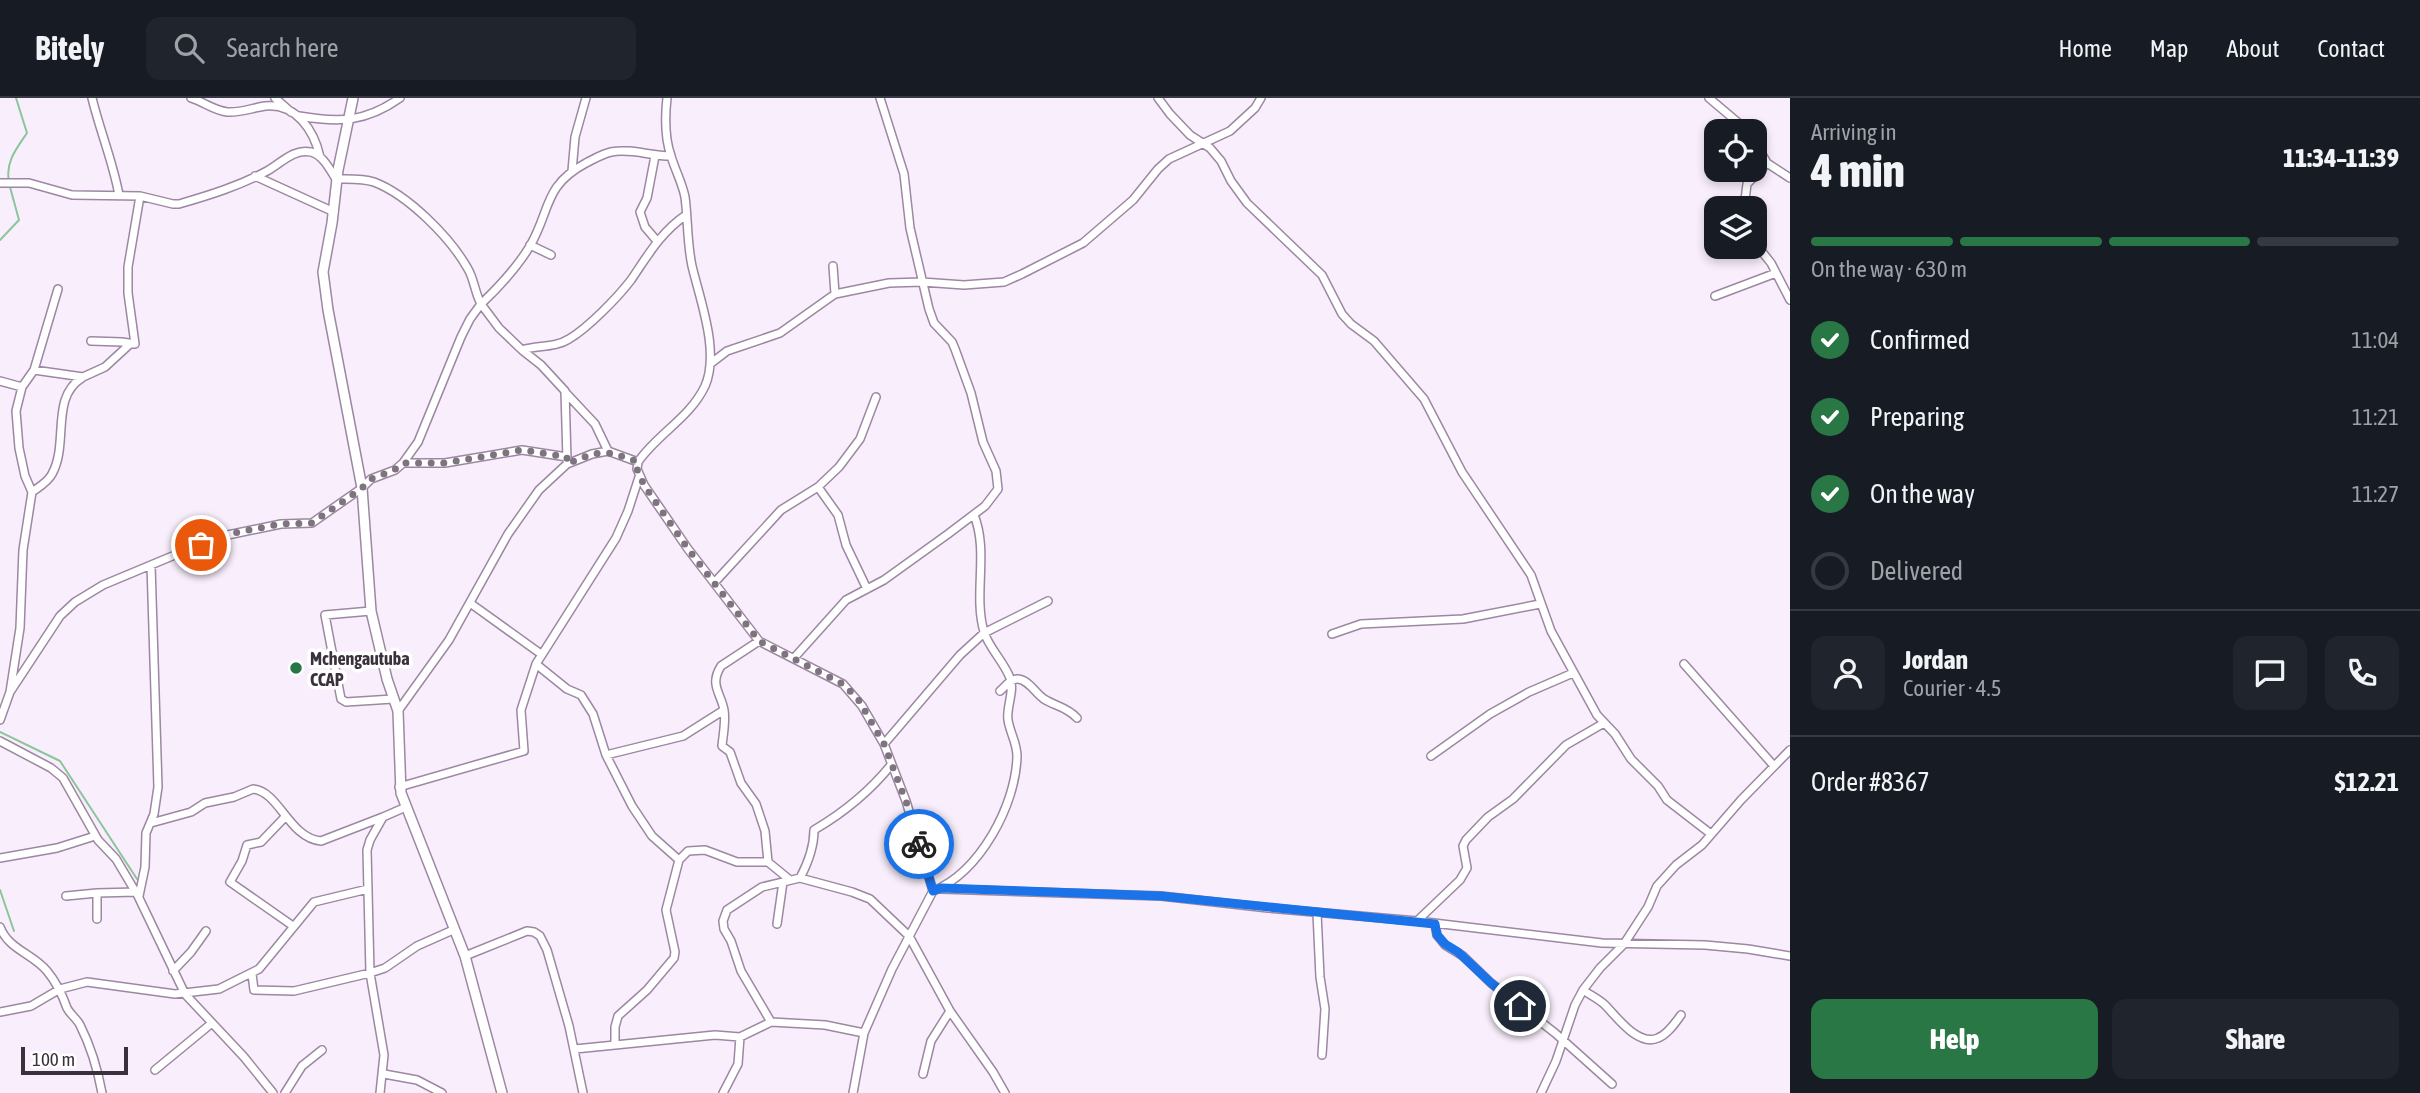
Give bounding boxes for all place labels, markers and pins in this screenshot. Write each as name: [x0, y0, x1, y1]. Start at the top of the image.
pin: [171, 515, 231, 575]
place label: Mchengautuba CCAP: [310, 648, 410, 690]
marker: Mchengautuba CCAP: [288, 660, 304, 676]
pin: [1490, 976, 1550, 1036]

